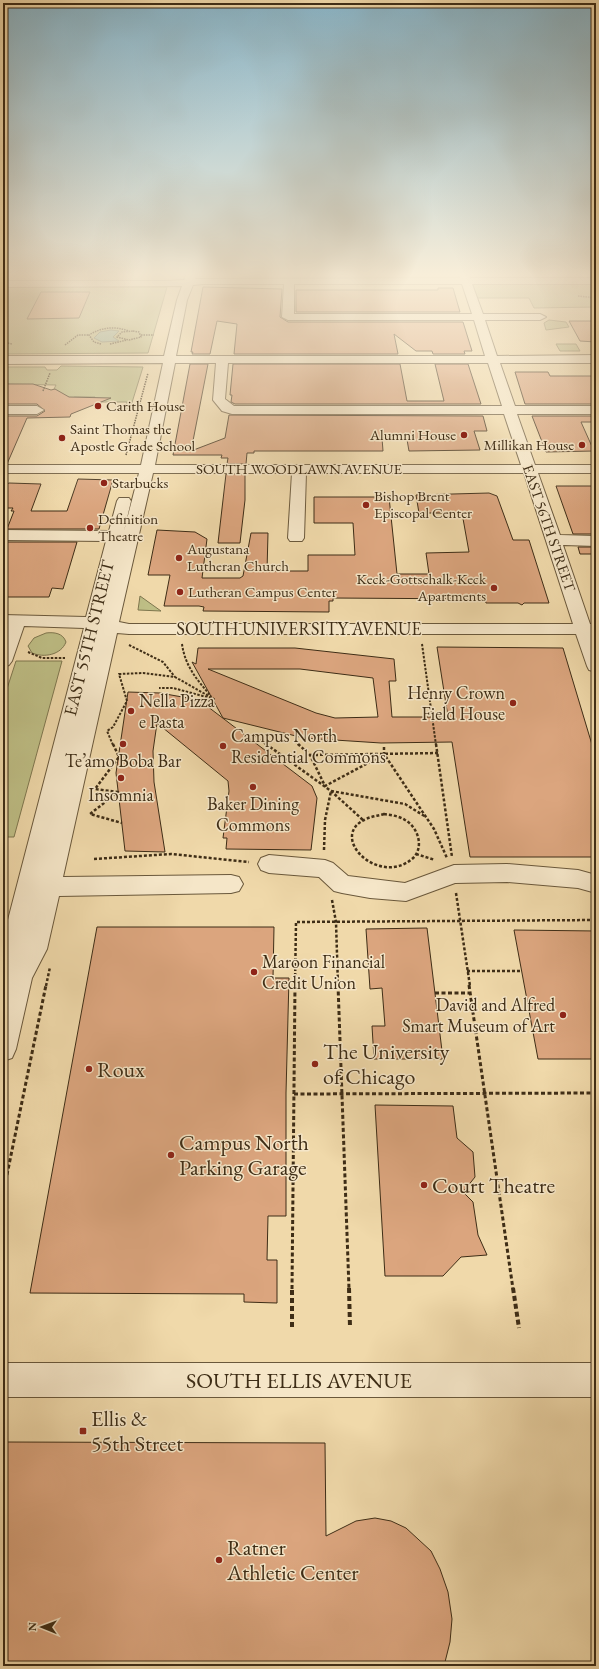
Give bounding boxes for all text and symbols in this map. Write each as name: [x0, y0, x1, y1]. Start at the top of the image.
place label: Carith House: [106, 396, 185, 415]
marker: Carith House: [93, 401, 103, 411]
place label: Saint Thomas the Apostle Grade School: [69, 419, 195, 455]
place label: Alumni House: [369, 425, 456, 444]
marker: Alumni House: [459, 430, 469, 440]
marker: Saint Thomas the Apostle Grade School: [57, 433, 67, 443]
place label: Millikan House: [484, 435, 574, 454]
marker: Millikan House: [577, 440, 587, 450]
street label: SOUTH WOODLAWN AVENUE: [196, 459, 403, 478]
street label: EAST 56TH STREET: [519, 462, 580, 595]
place label: Starbucks: [112, 473, 168, 492]
marker: Starbucks: [99, 478, 109, 488]
place label: Bishop Brent Episcopal Center: [374, 486, 472, 522]
marker: Bishop Brent Episcopal Center: [361, 500, 371, 510]
place label: Definition Theatre: [98, 509, 158, 545]
marker: Definition Theatre: [85, 523, 95, 533]
place label: Augustana Lutheran Church: [186, 539, 289, 575]
marker: Augustana Lutheran Church: [174, 553, 184, 563]
street label: EAST 55TH STREET: [58, 557, 119, 718]
place label: Keck-Gottschalk-Keck Apartments: [357, 569, 487, 605]
place label: Lutheran Campus Center: [188, 582, 337, 601]
marker: Keck-Gottschalk-Keck Apartments: [489, 583, 499, 593]
marker: Lutheran Campus Center: [175, 587, 185, 597]
street label: SOUTH UNIVERSITY AVENUE: [177, 617, 421, 640]
place label: Henry Crown Field House: [407, 681, 505, 725]
place label: Nella Pizza e Pasta: [139, 689, 216, 733]
marker: Henry Crown Field House: [508, 698, 518, 708]
marker: Nella Pizza e Pasta: [126, 706, 136, 716]
place label: Campus North Residential Commons: [231, 724, 386, 768]
marker: Te’amo Boba Bar: [118, 739, 128, 749]
marker: Campus North Residential Commons: [218, 741, 228, 751]
place label: Te’amo Boba Bar: [65, 749, 181, 772]
marker: Insomnia: [116, 773, 126, 783]
marker: Baker Dining Commons: [248, 782, 258, 792]
place label: Insomnia: [88, 783, 155, 806]
place label: Baker Dining Commons: [207, 792, 299, 836]
place label: Maroon Financial Credit Union: [262, 950, 385, 994]
marker: Maroon Financial Credit Union: [249, 967, 259, 977]
place label: David and Alfred Smart Museum of Art: [402, 993, 556, 1037]
marker: David and Alfred Smart Museum of Art: [558, 1010, 568, 1020]
place label: The University of Chicago: [323, 1037, 450, 1091]
place label: Roux: [97, 1055, 145, 1084]
marker: The University of Chicago: [310, 1059, 320, 1069]
marker: Roux: [84, 1064, 94, 1074]
place label: Campus North Parking Garage: [179, 1128, 309, 1182]
marker: Campus North Parking Garage: [166, 1150, 176, 1160]
place label: Court Theatre: [432, 1171, 555, 1200]
marker: Court Theatre: [419, 1180, 429, 1190]
street label: SOUTH ELLIS AVENUE: [186, 1366, 412, 1395]
place label: Ellis & 55th Street: [91, 1404, 183, 1458]
marker: Ellis & 55th Street: [78, 1426, 88, 1436]
place label: Ratner Athletic Center: [226, 1533, 359, 1587]
marker: Ratner Athletic Center: [214, 1555, 224, 1565]
north arrow: [22, 1607, 62, 1647]
text: N: [25, 1622, 39, 1631]

